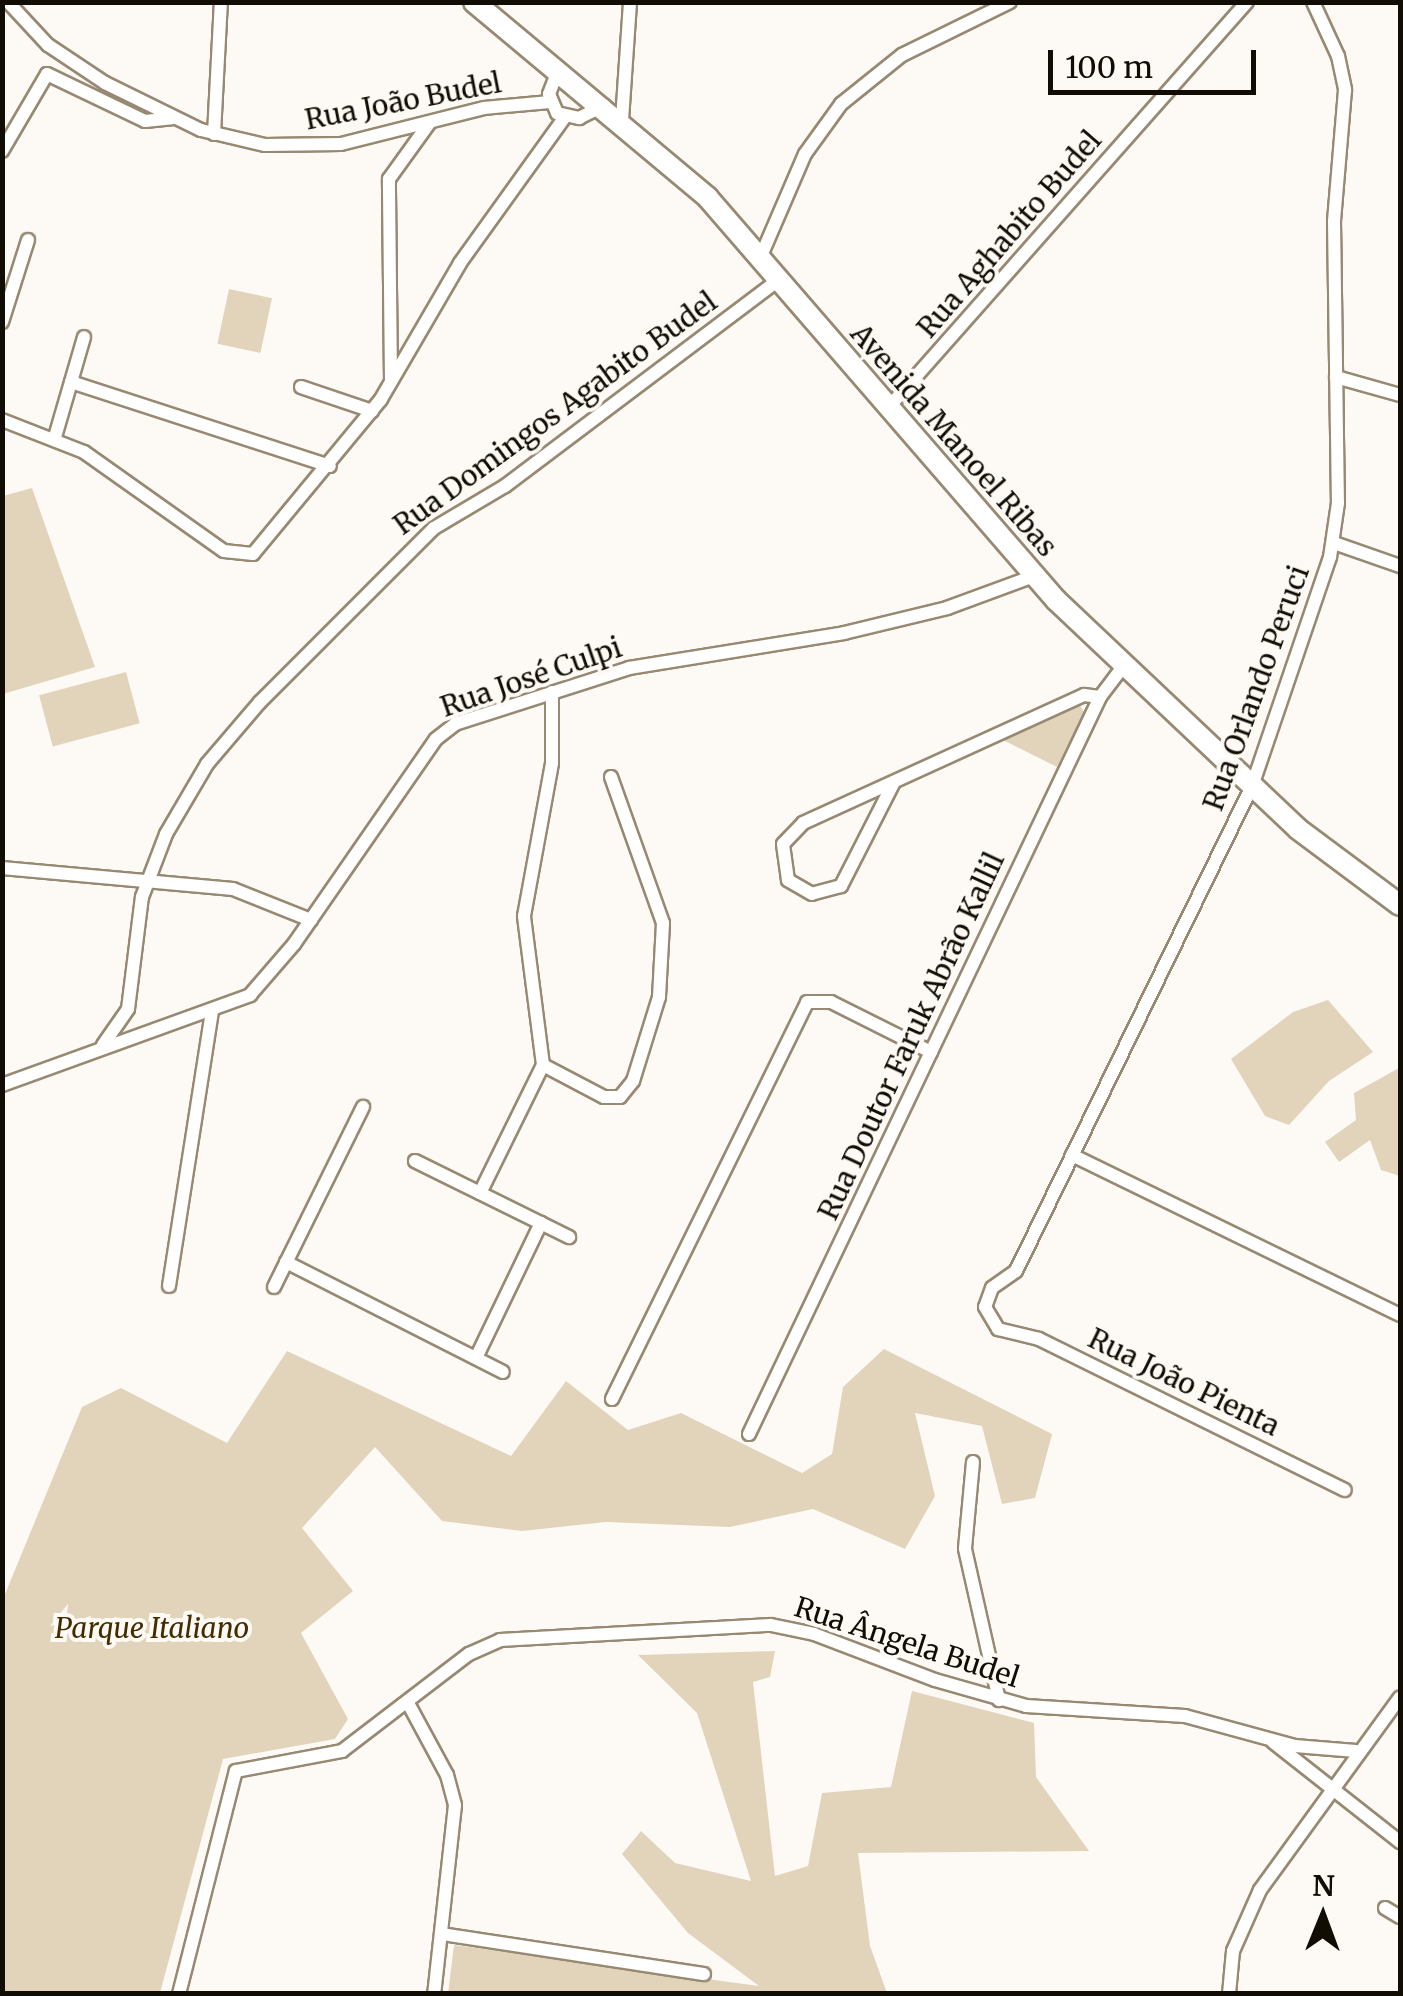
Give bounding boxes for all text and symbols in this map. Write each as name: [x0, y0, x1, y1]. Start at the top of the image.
scale bar: [1053, 30, 1260, 92]
text: 100 m: [1065, 48, 1153, 86]
street label: Rua João Budel: [302, 66, 504, 136]
street label: Rua Aghabito Budel: [910, 124, 1108, 344]
street label: Rua Domingos Agabito Budel: [387, 284, 723, 542]
street label: Avenida Manoel Ribas: [844, 317, 1064, 563]
street label: Rua Orlando Peruci: [1196, 561, 1316, 815]
street label: Rua José Culpi: [436, 630, 626, 724]
street label: Rua Doutor Faruk Abrão Kallil: [811, 847, 1011, 1225]
street label: Rua João Pienta: [1083, 1321, 1285, 1443]
street label: Rua Ângela Budel: [790, 1590, 1024, 1694]
park label: Parque Italiano: [55, 1611, 249, 1645]
north arrow: [1273, 1866, 1373, 1966]
text: N: [1312, 1868, 1335, 1904]

